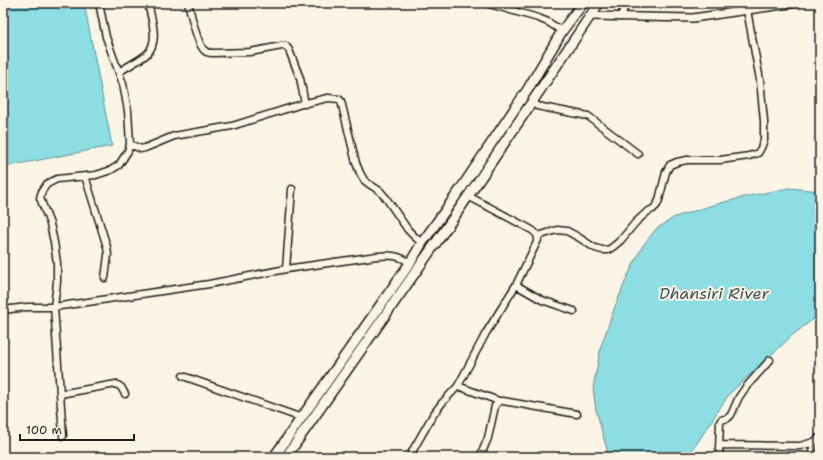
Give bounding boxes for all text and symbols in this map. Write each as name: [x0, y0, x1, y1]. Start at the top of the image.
water label: Dhansiri River: [659, 283, 769, 304]
scale bar: [20, 416, 134, 442]
text: 100 m: [26, 422, 62, 438]

